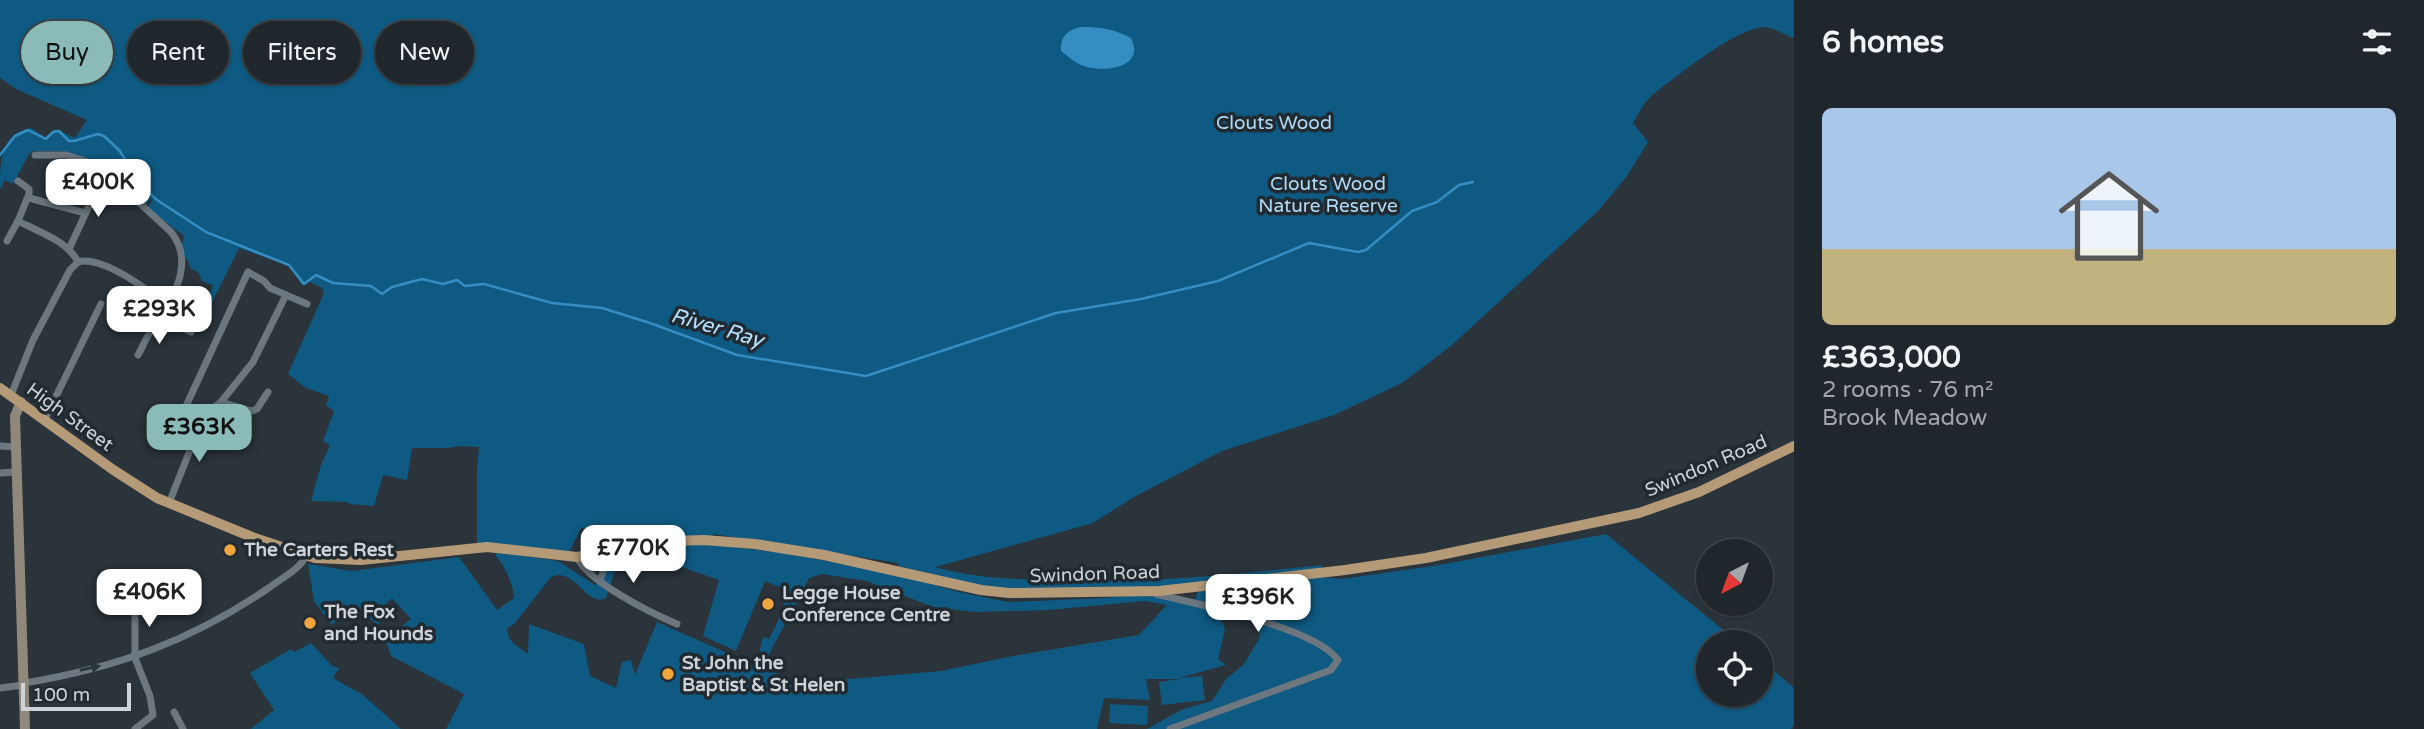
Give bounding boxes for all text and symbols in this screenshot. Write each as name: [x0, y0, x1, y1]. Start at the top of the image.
chip: Buy: [21, 21, 113, 84]
chip: Rent: [127, 21, 229, 84]
chip: Filters: [243, 21, 361, 84]
chip: New: [375, 21, 474, 84]
icon: filters: [2358, 23, 2396, 61]
text: 6 homes: [1822, 24, 1944, 61]
park label: Clouts Wood: [1216, 112, 1332, 134]
icon: home: [2046, 153, 2172, 279]
pin: £400K: [49, 160, 147, 219]
text: £400K: [62, 168, 134, 196]
park label: Clouts Wood Nature Reserve: [1258, 173, 1398, 217]
pin: £293K: [110, 286, 208, 346]
text: £293K: [123, 295, 195, 323]
water label: River Ray: [668, 303, 768, 354]
text: £363,000: [1822, 339, 1961, 376]
text: 2 rooms · 76 m²: [1822, 376, 1993, 404]
street label: High Street: [22, 378, 118, 456]
text: Brook Meadow: [1822, 404, 1987, 432]
pin: £363K: [150, 405, 248, 464]
text: £363K: [163, 413, 235, 441]
street label: Swindon Road: [1642, 430, 1770, 502]
pin: £770K: [584, 526, 682, 585]
text: £770K: [597, 534, 669, 562]
place label: The Carters Rest: [243, 539, 394, 561]
north arrow: [1696, 539, 1773, 616]
map controls: [1696, 539, 1773, 707]
marker: The Carters Rest: [222, 542, 238, 558]
street label: Swindon Road: [1030, 561, 1160, 587]
pin: £406K: [100, 570, 198, 629]
pin: £396K: [1209, 574, 1307, 634]
text: £406K: [113, 578, 185, 606]
place label: Legge House Conference Centre: [782, 582, 951, 626]
text: £396K: [1222, 583, 1294, 611]
marker: Legge House Conference Centre: [760, 596, 776, 612]
place label: The Fox and Hounds: [323, 601, 433, 645]
marker: The Fox and Hounds: [302, 615, 318, 631]
button: locate: [1696, 630, 1773, 707]
place label: St John the Baptist & St Helen: [682, 652, 845, 697]
one-way arrow: [79, 663, 101, 674]
marker: St John the Baptist & St Helen: [660, 666, 676, 682]
scale bar: [21, 680, 131, 712]
text: 100 m: [32, 684, 90, 706]

